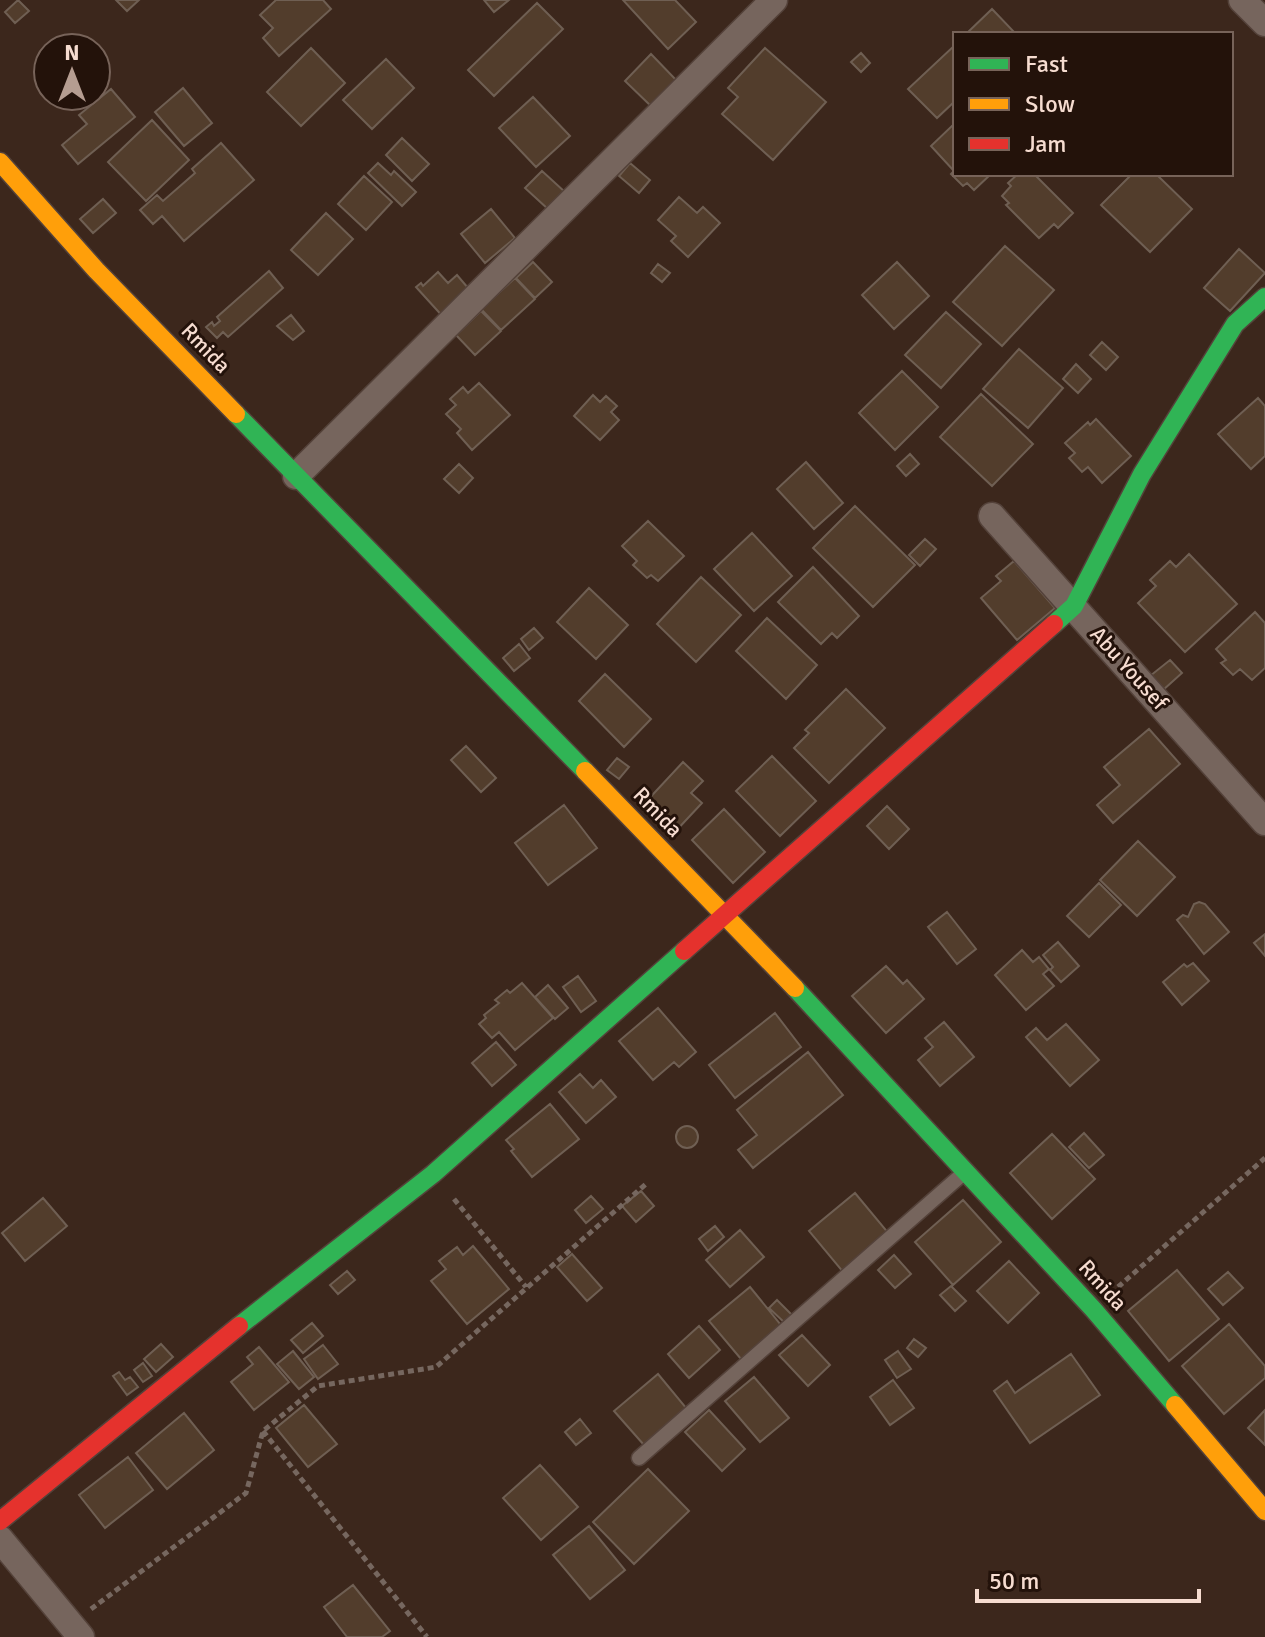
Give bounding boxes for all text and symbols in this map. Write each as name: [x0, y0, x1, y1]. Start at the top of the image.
north arrow: [32, 32, 112, 112]
legend: [953, 32, 1233, 176]
text: N: [64, 39, 80, 66]
text: Fast: [1025, 49, 1068, 79]
text: Slow: [1025, 89, 1075, 119]
text: Jam: [1025, 129, 1066, 159]
street label: Rmida: [176, 317, 236, 379]
street label: Abu Yousef: [1084, 621, 1175, 717]
street label: Rmida: [628, 781, 688, 843]
street label: Rmida: [1073, 1254, 1133, 1316]
scale bar: [977, 1553, 1199, 1603]
text: 50 m: [989, 1566, 1039, 1596]

